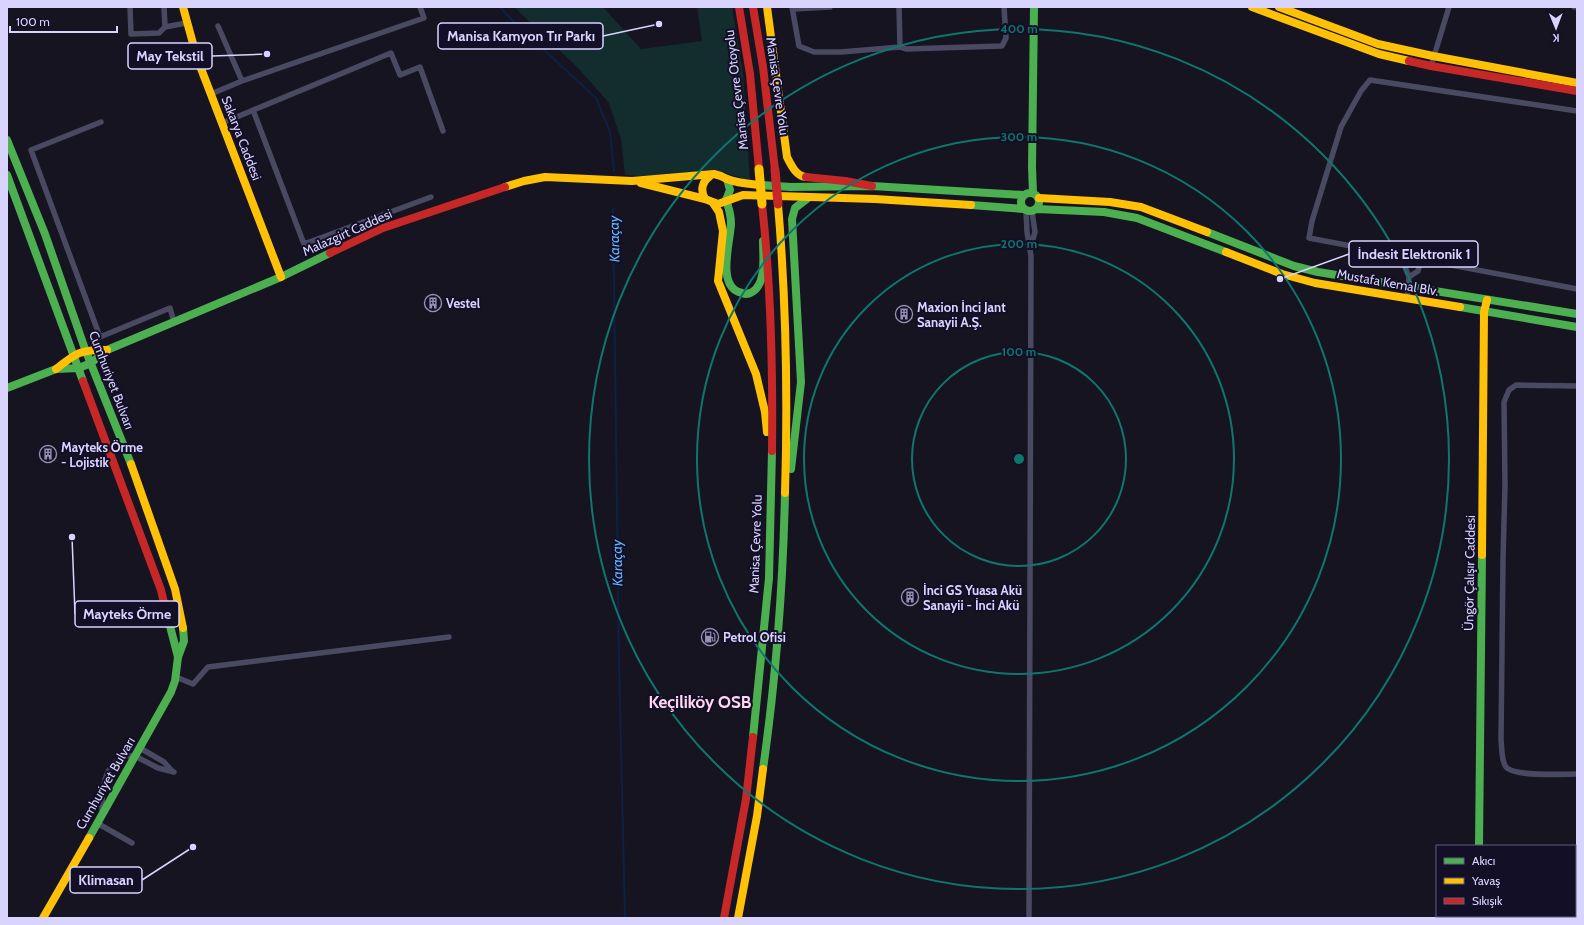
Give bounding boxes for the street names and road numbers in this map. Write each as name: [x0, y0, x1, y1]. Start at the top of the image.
street label: Manisa Çevre Otoyolu: [721, 29, 751, 151]
street label: Manisa Çevre Yolu: [763, 36, 793, 136]
street label: Sakarya Caddesi: [219, 94, 265, 182]
street label: Malazgirt Caddesi: [300, 205, 394, 259]
street label: Mustafa Kemal Blv.: [1336, 265, 1440, 299]
street label: Cumhuriyet Bulvarı: [86, 329, 138, 431]
street label: Manisa Çevre Yolu: [745, 494, 765, 594]
street label: Üngör Çalışır Caddesi: [1460, 515, 1478, 631]
street label: Cumhuriyet Bulvarı: [72, 734, 138, 832]

